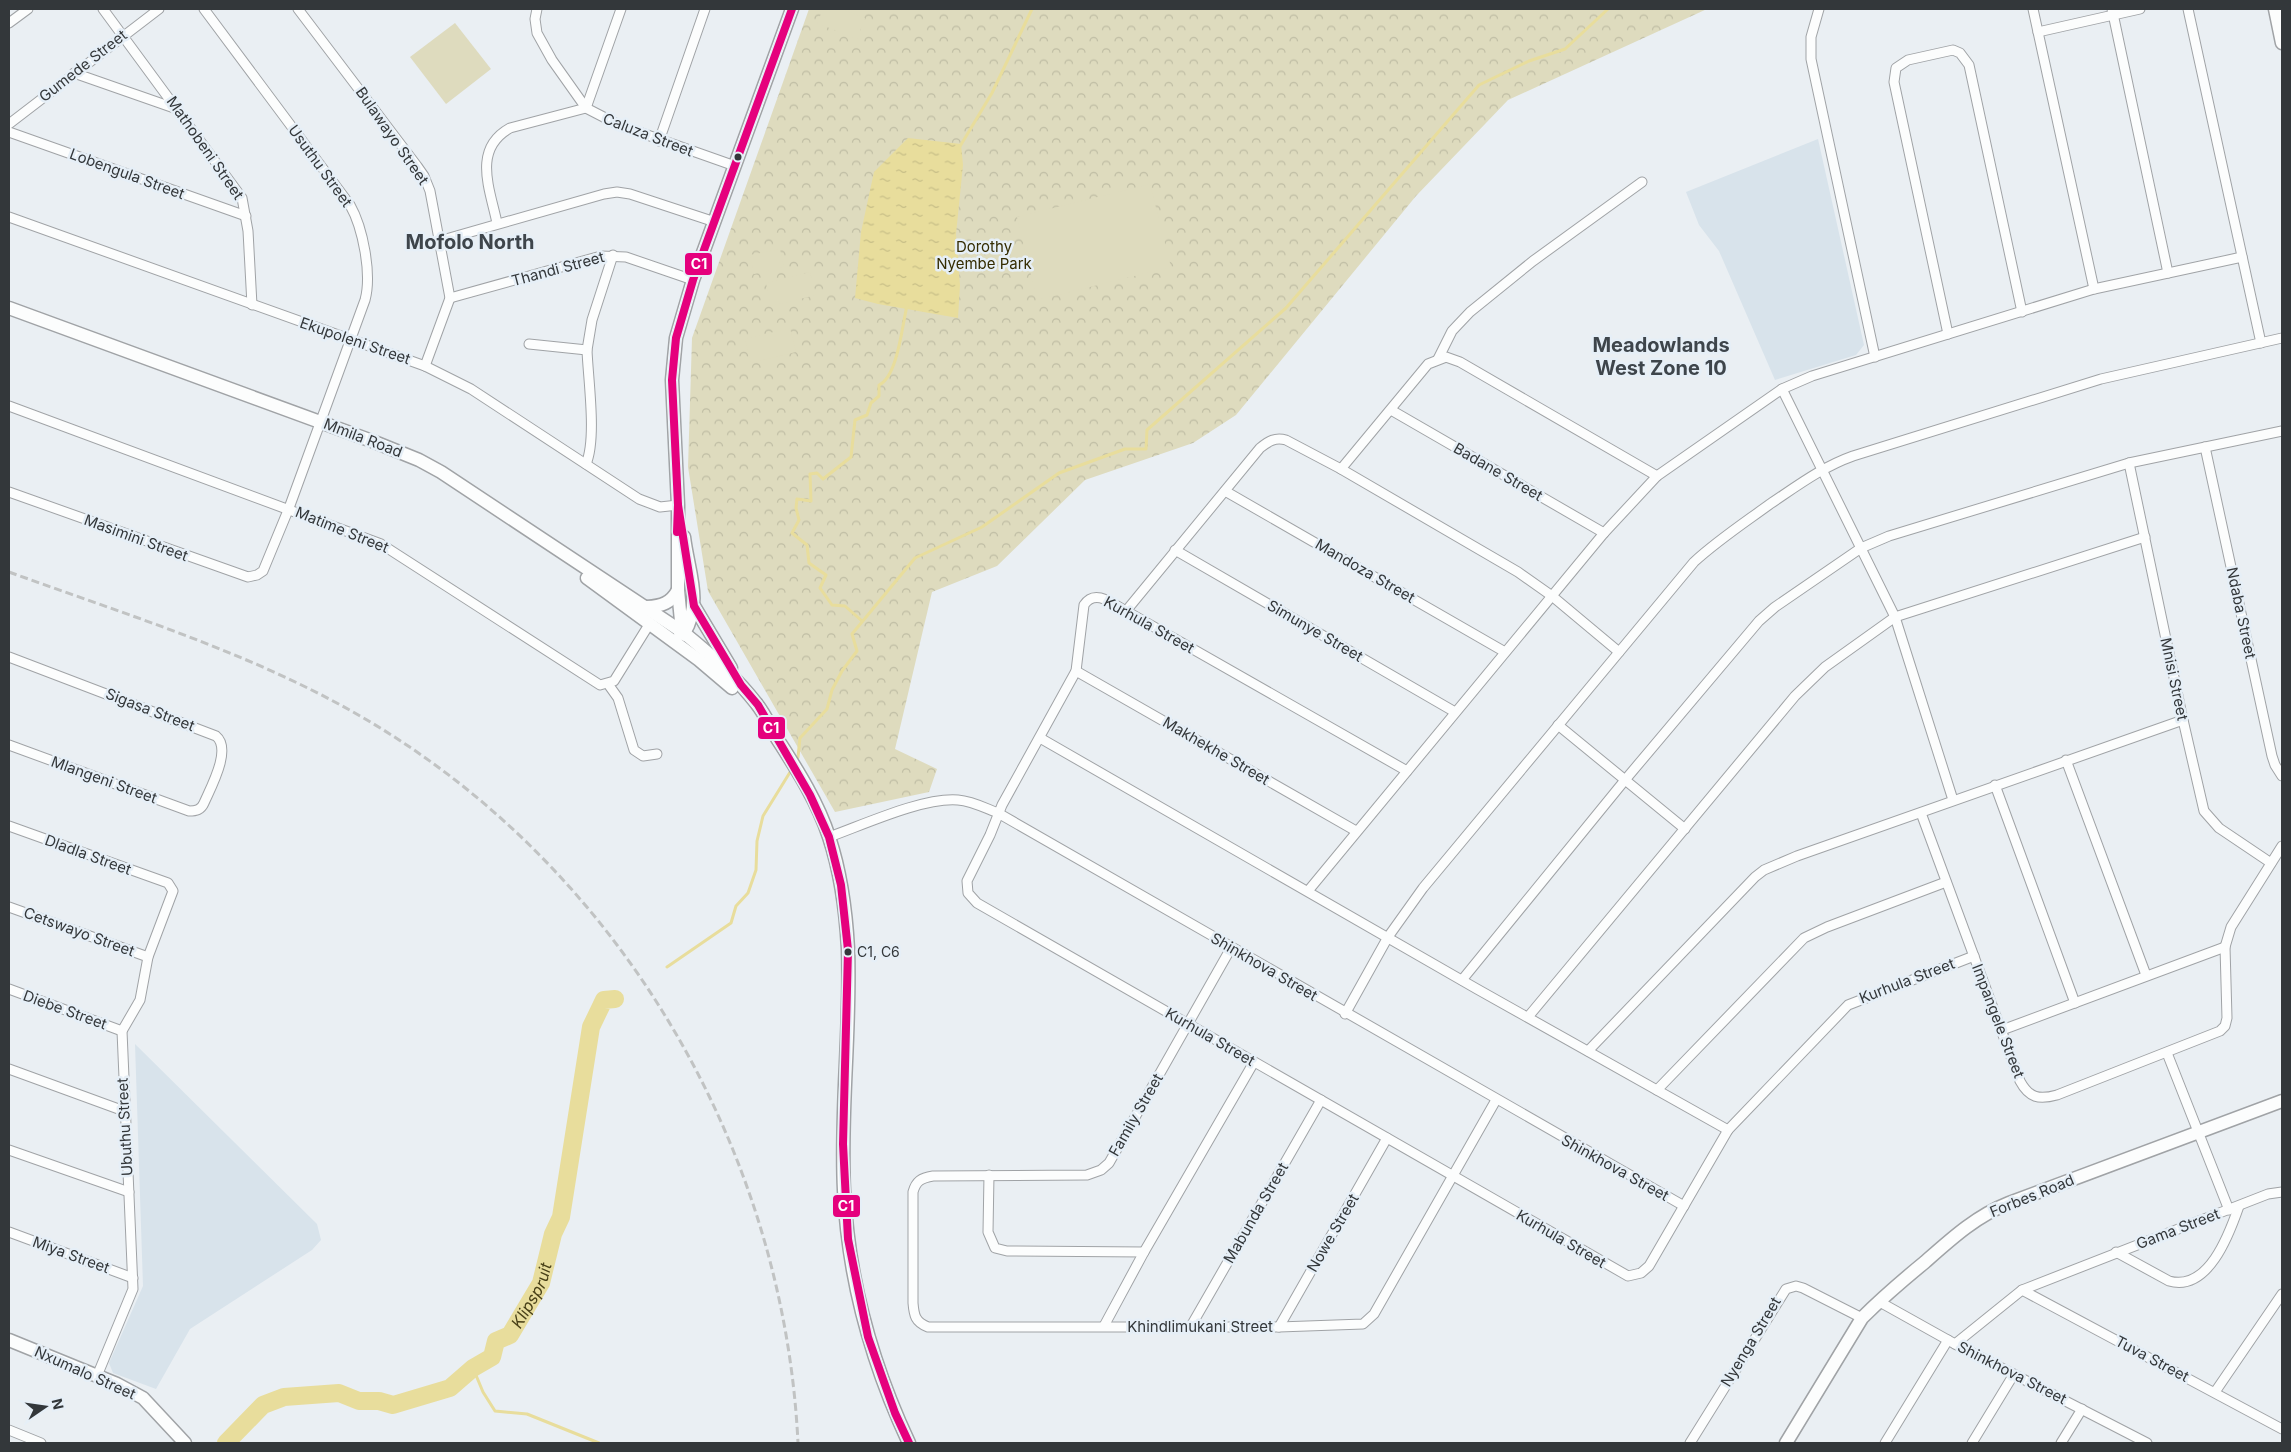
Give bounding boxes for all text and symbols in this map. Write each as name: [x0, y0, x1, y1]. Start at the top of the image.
street label: Gumede Street: [35, 25, 131, 106]
street label: Bulawayo Street: [352, 83, 433, 188]
street label: Mathobeni Street: [163, 92, 248, 203]
street label: Caluza Street: [600, 109, 696, 160]
street label: Usuthu Street: [284, 121, 357, 211]
street label: Lobengula Street: [67, 144, 187, 203]
unlabelled marker: [733, 152, 743, 162]
district label: Mofolo North: [406, 230, 534, 254]
park label: Dorothy Nyembe Park: [936, 237, 1033, 273]
street label: Thandi Street: [509, 247, 606, 290]
line badge: C1: [684, 252, 713, 276]
text: C1: [691, 255, 707, 272]
street label: Ekupoleni Street: [297, 313, 413, 368]
district label: Meadowlands West Zone 10: [1592, 333, 1730, 380]
street label: Mmila Road: [321, 414, 405, 461]
street label: Badane Street: [1450, 438, 1546, 505]
street label: Matime Street: [293, 502, 392, 557]
street label: Masimini Street: [82, 510, 191, 565]
street label: Mandoza Street: [1312, 534, 1419, 607]
street label: Ndaba Street: [2223, 565, 2260, 661]
street label: Kurhula Street: [1101, 592, 1198, 657]
street label: Simunye Street: [1264, 596, 1367, 666]
street label: Mnisi Street: [2156, 636, 2193, 722]
street label: Sigasa Street: [103, 684, 197, 735]
street label: Makhekhe Street: [1159, 712, 1273, 789]
line badge: C1: [757, 716, 786, 740]
text: C1: [763, 719, 779, 736]
street label: Mlangeni Street: [49, 752, 160, 808]
street label: Dladla Street: [42, 830, 134, 879]
street label: Cetswayo Street: [21, 903, 137, 960]
street label: Shinkhova Street: [1207, 928, 1321, 1005]
place label: C1, C6: [857, 943, 900, 960]
marker: C1, C6: [843, 947, 853, 957]
street label: Kurhula Street: [1856, 954, 1957, 1007]
street label: Impangele Street: [1968, 961, 2029, 1081]
street label: Diebe Street: [21, 986, 110, 1033]
street label: Kurhula Street: [1162, 1003, 1259, 1070]
street label: Family Street: [1104, 1070, 1167, 1159]
street label: Ubuthu Street: [112, 1077, 137, 1177]
street label: Shinkhova Street: [1558, 1130, 1672, 1205]
street label: Mabunda Street: [1219, 1159, 1292, 1266]
street label: Forbes Road: [1987, 1170, 2077, 1221]
street label: Nowe Street: [1303, 1190, 1363, 1275]
line badge: C1: [832, 1194, 861, 1218]
text: C1: [838, 1197, 854, 1214]
street label: Gama Street: [2133, 1204, 2222, 1253]
street label: Kurhula Street: [1513, 1205, 1610, 1272]
street label: Miya Street: [30, 1232, 112, 1277]
water label: Klipspruit: [507, 1260, 556, 1332]
street label: Nyenga Street: [1716, 1293, 1785, 1390]
street label: Khindlimukani Street: [1127, 1317, 1273, 1336]
street label: Tuva Street: [2112, 1331, 2192, 1386]
street label: Shinkhova Street: [1954, 1337, 2070, 1408]
street label: Nxumalo Street: [32, 1343, 138, 1403]
north arrow: [20, 1382, 70, 1432]

